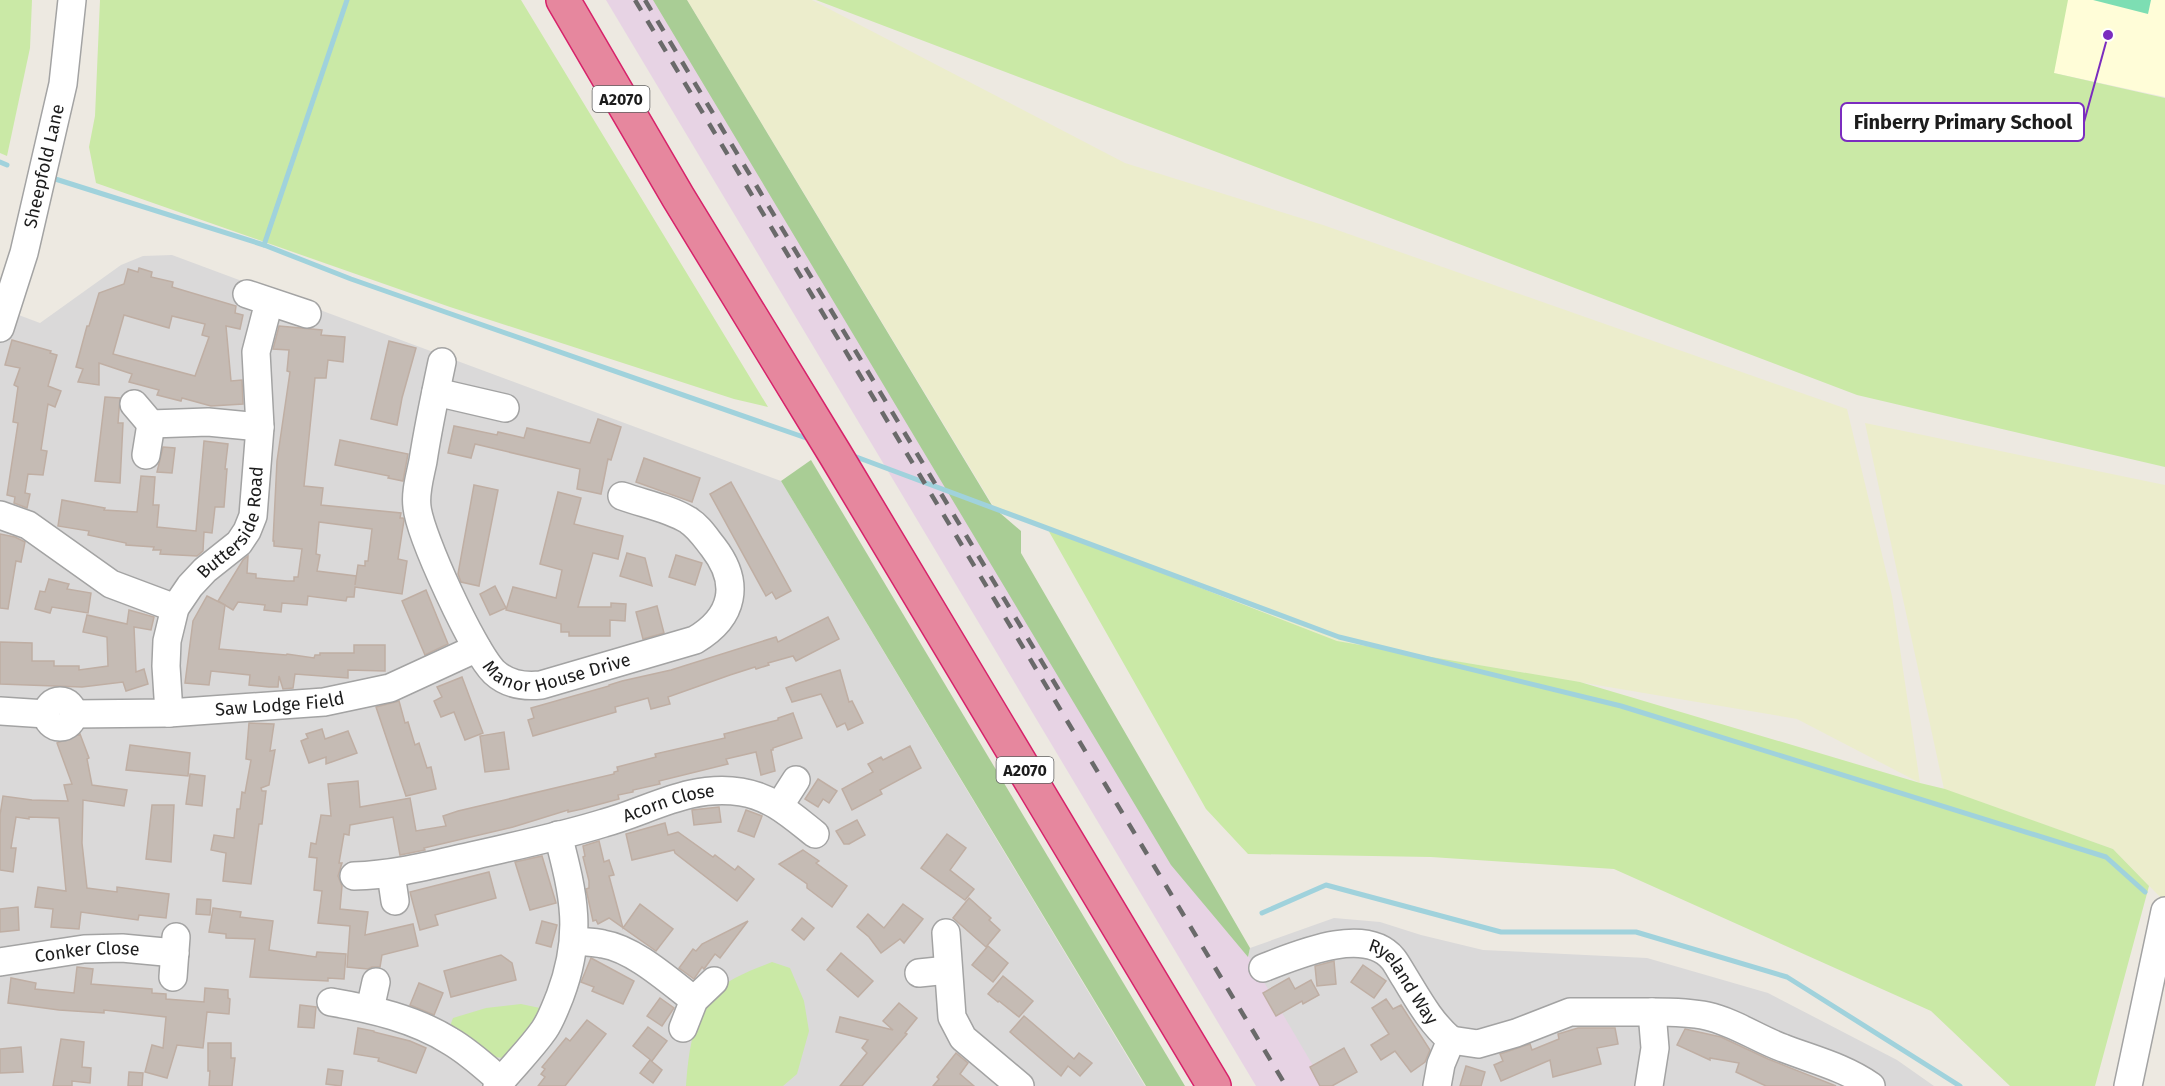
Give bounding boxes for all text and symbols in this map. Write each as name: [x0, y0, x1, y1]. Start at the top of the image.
road number: A2070: [592, 86, 650, 112]
street label: Sheepfold Lane: [19, 102, 69, 230]
callout: Finberry Primary School: [1841, 103, 2084, 141]
text: Finberry Primary School: [1854, 110, 2072, 134]
street label: Butterside Road: [192, 465, 268, 583]
street label: Manor House Drive: [482, 644, 638, 668]
text: Manor House Drive: [478, 648, 633, 697]
street label: Saw Lodge Field: [214, 687, 346, 721]
road number: A2070: [996, 757, 1054, 783]
street label: Acorn Close: [620, 780, 716, 827]
street label: Ryeland Way: [1366, 934, 1443, 1029]
street label: Conker Close: [33, 937, 141, 967]

